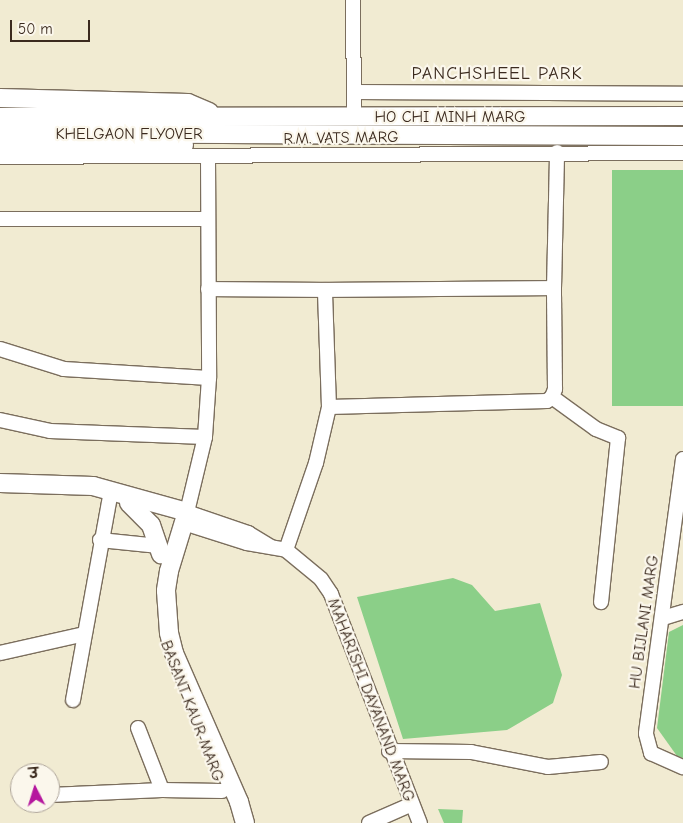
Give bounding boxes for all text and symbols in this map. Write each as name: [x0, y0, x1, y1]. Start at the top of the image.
scale bar: [12, 10, 92, 42]
text: 50 m: [18, 20, 53, 38]
district label: PANCHSHEEL PARK: [410, 63, 584, 85]
street label: HO CHI MINH MARG: [374, 107, 526, 127]
street label: KHELGAON FLYOVER: [55, 124, 203, 144]
street label: R.M. VATS MARG: [283, 127, 399, 149]
street label: HU BIJLANI MARG: [625, 554, 663, 690]
street label: MAHARISHI DAYANAND MARG: [323, 595, 419, 805]
street label: BASANT KAUR MARG: [156, 638, 228, 784]
north arrow: [10, 763, 60, 813]
text: उ: [28, 765, 39, 782]

